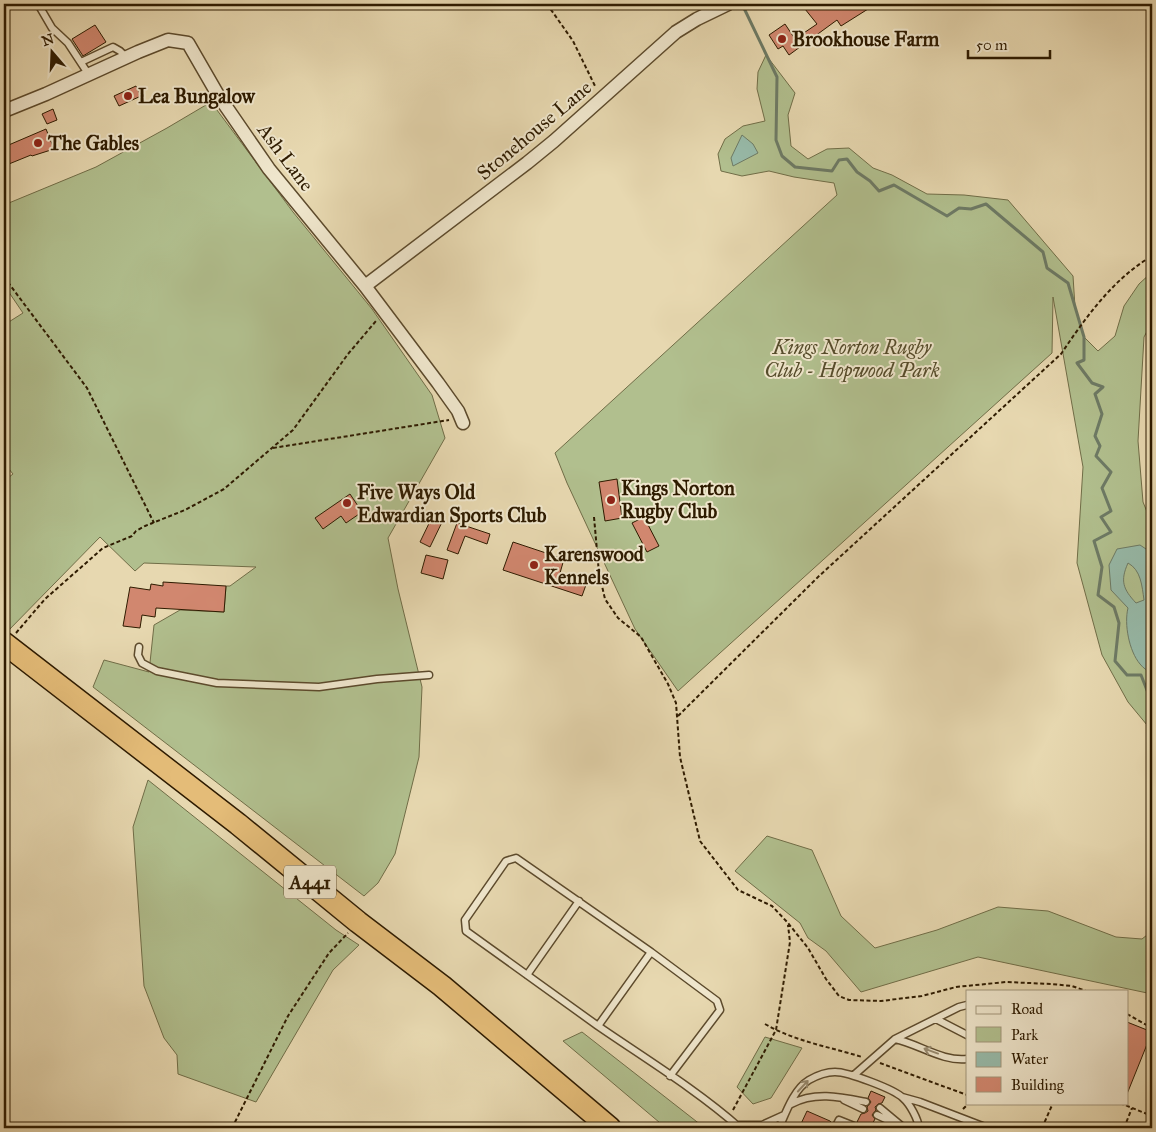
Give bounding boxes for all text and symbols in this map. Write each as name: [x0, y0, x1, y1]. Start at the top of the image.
place label: Brookhouse Farm: [792, 27, 940, 51]
north arrow: [28, 28, 78, 78]
scale bar: [968, 28, 1051, 60]
text: N: [40, 30, 56, 50]
marker: Brookhouse Farm: [776, 33, 788, 45]
text: 50 m: [976, 36, 1008, 54]
street label: Stonehouse Lane: [472, 75, 596, 185]
place label: Lea Bungalow: [138, 84, 256, 109]
marker: Lea Bungalow: [122, 90, 134, 102]
street label: Ash Lane: [252, 118, 319, 196]
place label: The Gables: [47, 131, 140, 155]
marker: The Gables: [32, 137, 44, 149]
park label: Kings Norton Rugby Club - Hopwood Park: [764, 335, 940, 383]
place label: Kings Norton Rugby Club: [621, 476, 735, 524]
place label: Five Ways Old Edwardian Sports Club: [357, 480, 547, 528]
marker: Kings Norton Rugby Club: [605, 494, 617, 506]
marker: Five Ways Old Edwardian Sports Club: [341, 497, 353, 509]
place label: Karenswood Kennels: [544, 542, 645, 589]
marker: Karenswood Kennels: [528, 559, 540, 571]
road number: A441: [284, 866, 336, 899]
legend: [966, 990, 1128, 1104]
text: Road: [1011, 1000, 1043, 1018]
text: Park: [1011, 1026, 1038, 1044]
one-way arrow: [924, 1046, 939, 1055]
text: Water: [1011, 1050, 1048, 1068]
text: Building: [1011, 1076, 1065, 1094]
one-way arrow: [797, 1080, 809, 1093]

